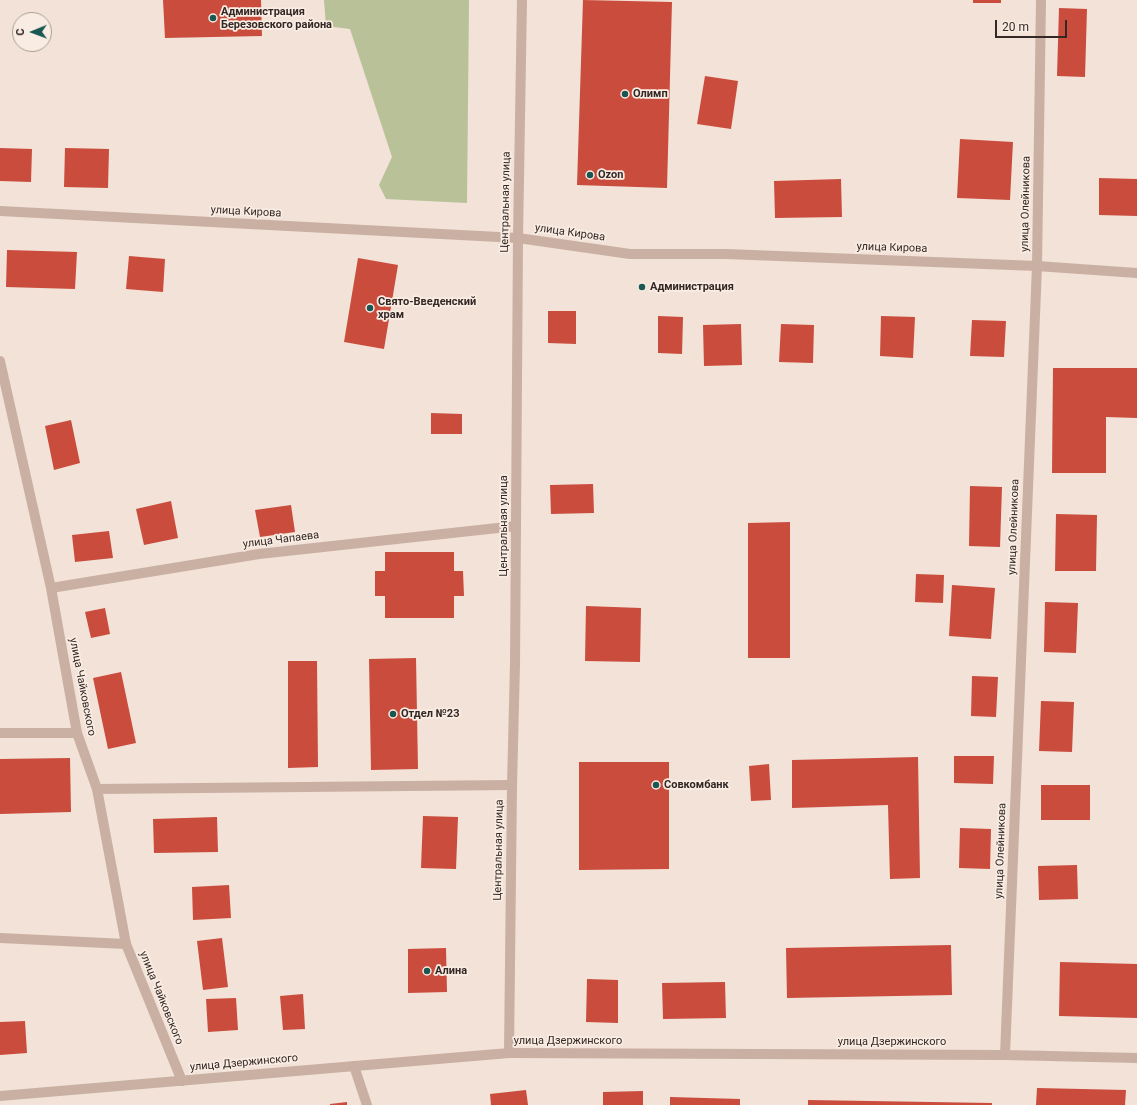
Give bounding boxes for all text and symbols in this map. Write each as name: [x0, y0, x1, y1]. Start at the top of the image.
place label: Администрация Березовского района: [221, 5, 332, 31]
north arrow: [12, 12, 52, 52]
scale bar: [997, 12, 1069, 38]
marker: Администрация Березовского района: [208, 13, 218, 23]
text: 20 m: [1002, 20, 1029, 34]
text: С: [14, 28, 27, 36]
place label: Олимп: [633, 87, 668, 101]
marker: Олимп: [620, 89, 630, 99]
street label: Центральная улица: [499, 151, 513, 253]
street label: улица Олейникова: [1019, 156, 1033, 252]
place label: Ozon: [598, 168, 623, 182]
marker: Ozon: [585, 170, 595, 180]
street label: улица Кирова: [210, 204, 282, 220]
street label: улица Кирова: [534, 222, 606, 244]
street label: улица Кирова: [856, 240, 928, 256]
place label: Администрация: [650, 280, 734, 294]
marker: Администрация: [637, 282, 647, 292]
place label: Свято-Введенский храм: [378, 295, 476, 321]
marker: Свято-Введенский храм: [365, 303, 375, 313]
street label: Центральная улица: [497, 475, 511, 577]
street label: улица Олейникова: [1006, 479, 1022, 575]
street label: улица Чапаева: [242, 529, 320, 551]
street label: улица Чайковского: [66, 637, 98, 737]
place label: Отдел №23: [401, 707, 459, 721]
marker: Отдел №23: [388, 709, 398, 719]
place label: Совкомбанк: [664, 778, 729, 792]
marker: Совкомбанк: [651, 780, 661, 790]
street label: Центральная улица: [492, 799, 506, 901]
street label: улица Олейникова: [993, 803, 1009, 899]
street label: улица Чайковского: [136, 949, 186, 1047]
place label: Алина: [435, 964, 467, 978]
marker: Алина: [422, 966, 432, 976]
street label: улица Дзержинского: [514, 1034, 622, 1048]
street label: улица Дзержинского: [838, 1035, 946, 1049]
street label: улица Дзержинского: [189, 1052, 299, 1074]

